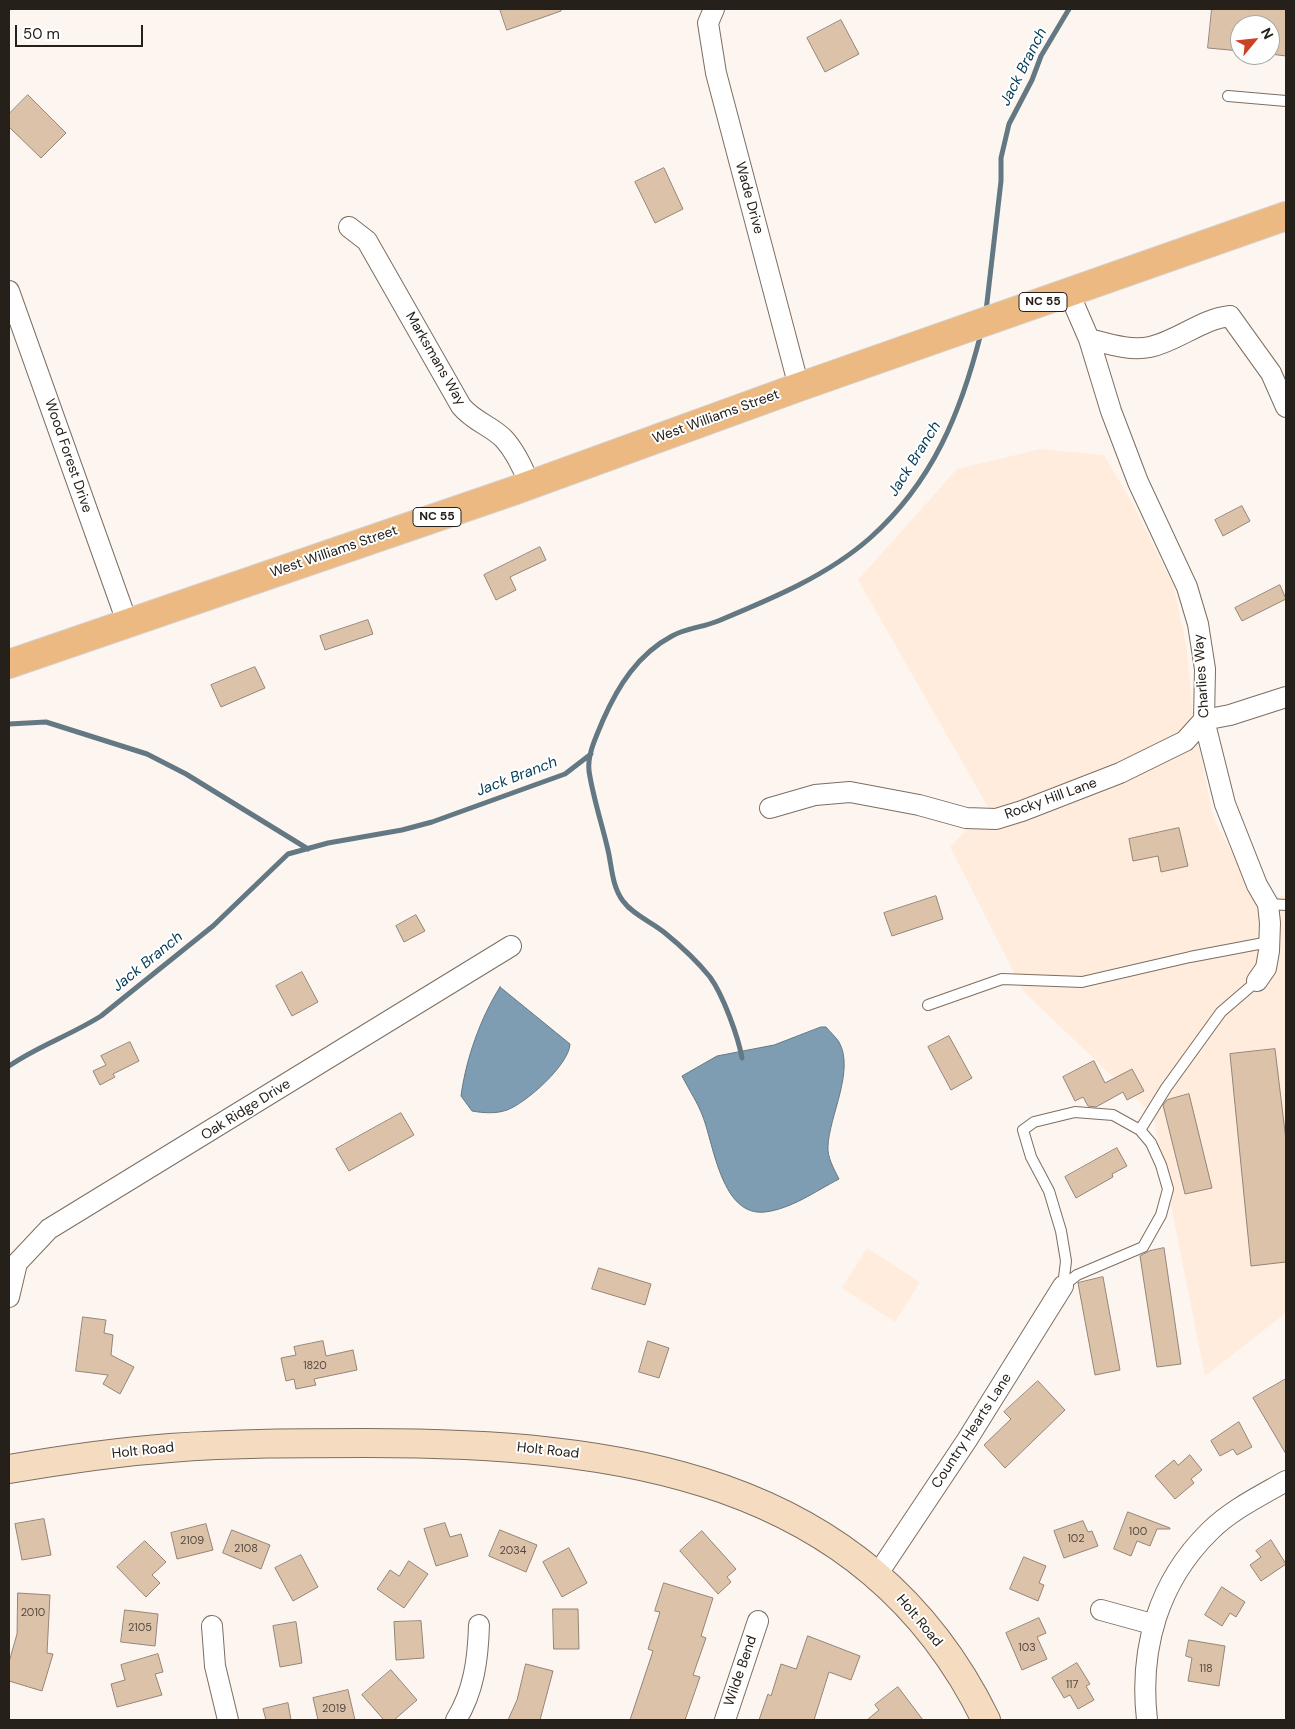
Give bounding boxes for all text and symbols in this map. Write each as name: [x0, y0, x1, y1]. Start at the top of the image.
scale bar: [18, 15, 145, 47]
north arrow: [1230, 15, 1280, 65]
text: 50 m: [23, 24, 60, 44]
water label: Jack Branch: [997, 25, 1051, 109]
text: N: [1257, 25, 1278, 42]
street label: Wade Drive: [731, 160, 767, 236]
road number: NC 55: [1019, 292, 1067, 312]
street label: Marksmans Way: [401, 309, 469, 409]
street label: West Williams Street: [650, 386, 782, 448]
street label: Wood Forest Drive: [41, 397, 95, 515]
water label: Jack Branch: [885, 418, 945, 500]
road number: NC 55: [413, 508, 461, 526]
street label: West Williams Street: [268, 522, 400, 582]
street label: Charlies Way: [1191, 633, 1213, 719]
water label: Jack Branch: [474, 753, 560, 801]
street label: Rocky Hill Lane: [1003, 775, 1099, 823]
water label: Jack Branch: [109, 928, 187, 996]
street label: Oak Ridge Drive: [198, 1076, 294, 1144]
house number: 1820: [303, 1359, 327, 1373]
street label: Country Hearts Lane: [928, 1370, 1016, 1492]
street label: Holt Road: [111, 1439, 175, 1463]
street label: Holt Road: [516, 1439, 580, 1463]
house number: 100: [1129, 1525, 1147, 1539]
house number: 102: [1067, 1532, 1085, 1546]
house number: 2109: [180, 1534, 204, 1548]
house number: 2108: [234, 1542, 258, 1556]
house number: 2034: [500, 1544, 526, 1558]
street label: Holt Road: [892, 1592, 946, 1650]
house number: 2010: [21, 1606, 45, 1620]
house number: 2105: [128, 1621, 152, 1635]
street label: Wilde Bend: [721, 1633, 761, 1709]
house number: 103: [1018, 1641, 1036, 1655]
house number: 118: [1199, 1662, 1213, 1676]
house number: 117: [1066, 1678, 1078, 1692]
house number: 2019: [322, 1702, 346, 1716]

